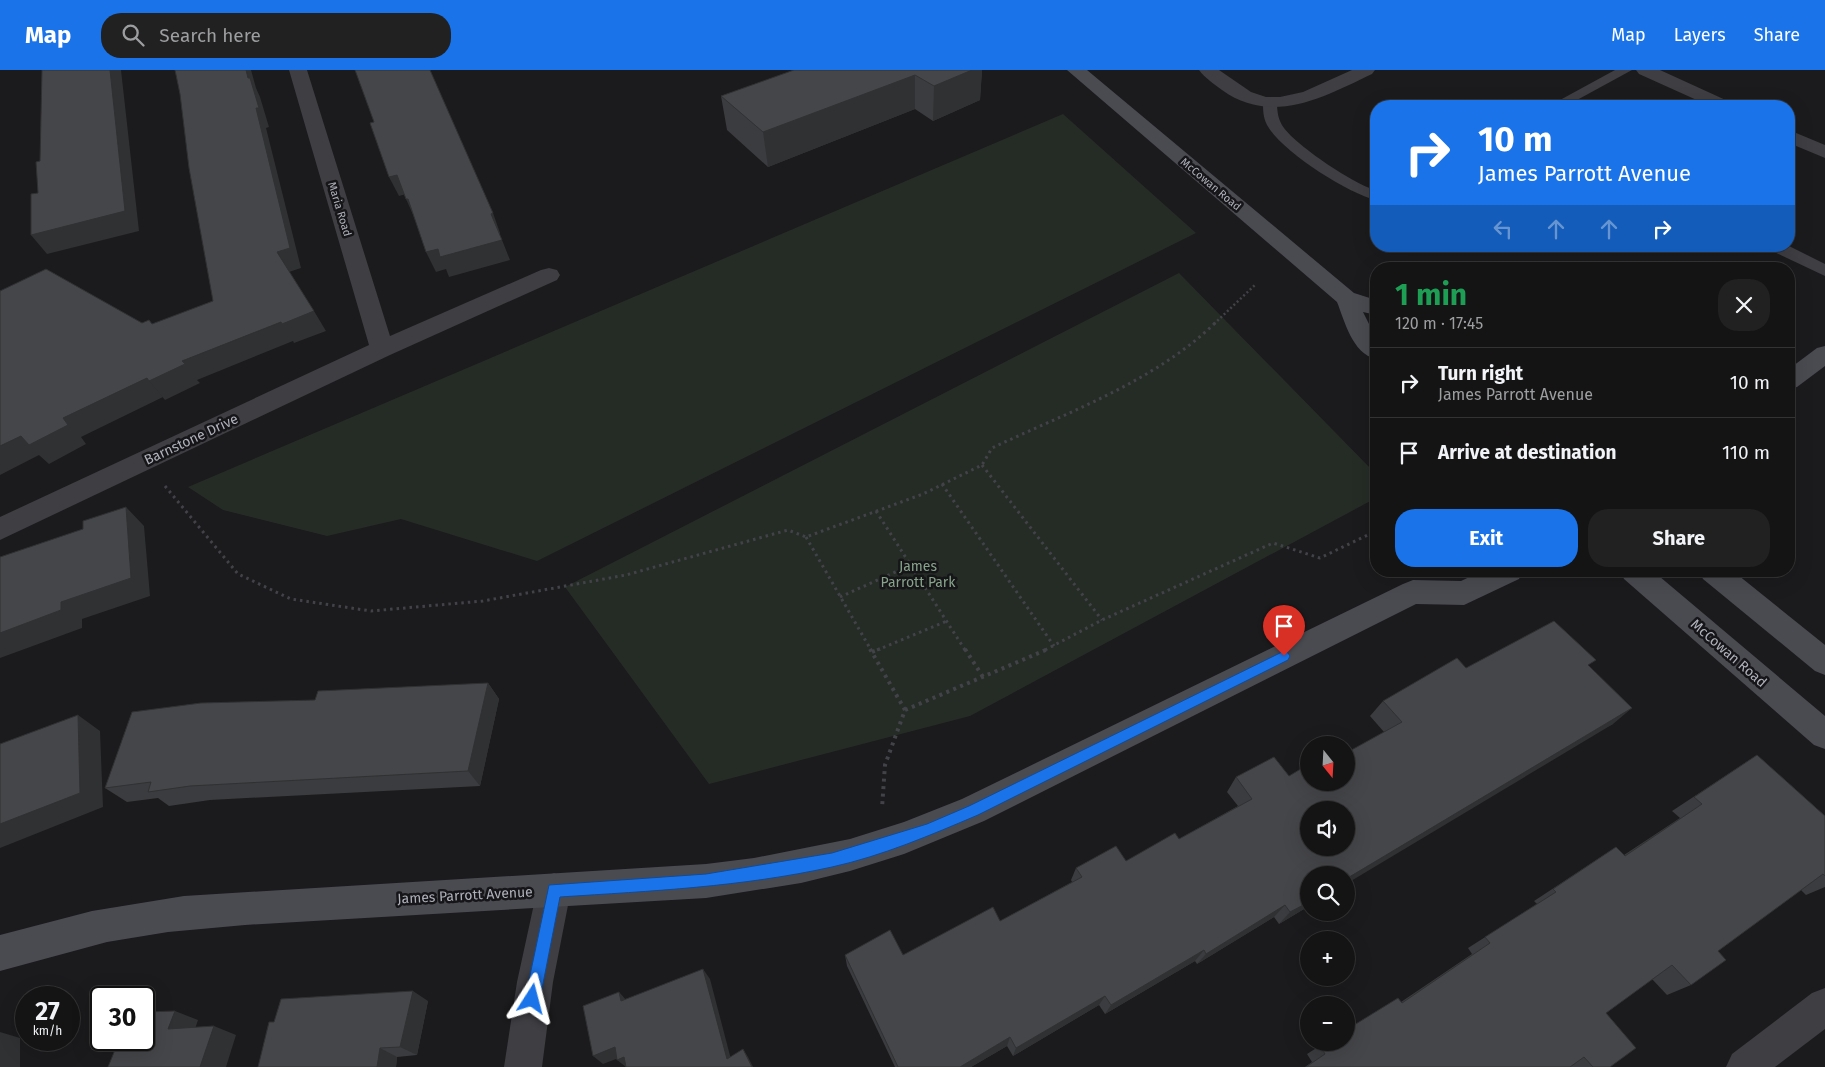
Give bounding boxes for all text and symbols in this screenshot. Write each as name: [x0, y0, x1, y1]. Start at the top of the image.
search box: [101, 13, 451, 58]
text: Map: [25, 21, 71, 49]
icon: search: [119, 21, 147, 49]
text: Search here: [159, 24, 261, 47]
text: Map: [1611, 24, 1646, 46]
text: Layers: [1674, 24, 1726, 46]
text: Share: [1754, 24, 1800, 46]
text: 10 m: [1478, 118, 1553, 160]
icon: right: [1395, 120, 1460, 185]
street label: McCowan Road: [1178, 155, 1243, 213]
text: James Parrott Avenue: [1478, 160, 1691, 187]
street label: Maria Road: [325, 180, 354, 238]
icon: left: [1489, 215, 1517, 243]
icon: ahead: [1542, 215, 1570, 243]
icon: ahead: [1595, 215, 1623, 243]
icon: right: [1648, 215, 1676, 243]
text: 1 min: [1395, 277, 1467, 313]
button: close: [1718, 279, 1770, 331]
text: 120 m · 17:45: [1395, 314, 1483, 333]
text: Turn right: [1438, 362, 1523, 385]
icon: right: [1395, 369, 1423, 397]
text: 10 m: [1730, 371, 1770, 394]
text: James Parrott Avenue: [1438, 385, 1593, 404]
street label: Barnstone Drive: [142, 410, 241, 469]
icon: arrive: [1395, 439, 1423, 467]
text: Arrive at destination: [1438, 441, 1617, 464]
text: 110 m: [1722, 441, 1770, 464]
button: Exit: [1395, 509, 1578, 567]
button: Share: [1588, 509, 1770, 567]
park label: James Parrott Park: [881, 558, 956, 591]
pin: [1263, 605, 1305, 656]
icon: arrive: [1270, 612, 1298, 640]
street label: McCowan Road: [1687, 616, 1770, 691]
north arrow: [1300, 736, 1355, 791]
map controls: [1300, 736, 1355, 1051]
button: sound: [1300, 801, 1355, 856]
button: search: [1300, 866, 1355, 921]
street label: James Parrott Avenue: [397, 883, 533, 908]
button: +: [1300, 931, 1355, 986]
position arrow: [505, 972, 557, 1024]
speed limit sign: 30: [90, 986, 155, 1051]
button: −: [1300, 996, 1355, 1051]
text: 27: [35, 997, 60, 1027]
text: km/h: [33, 1024, 62, 1038]

